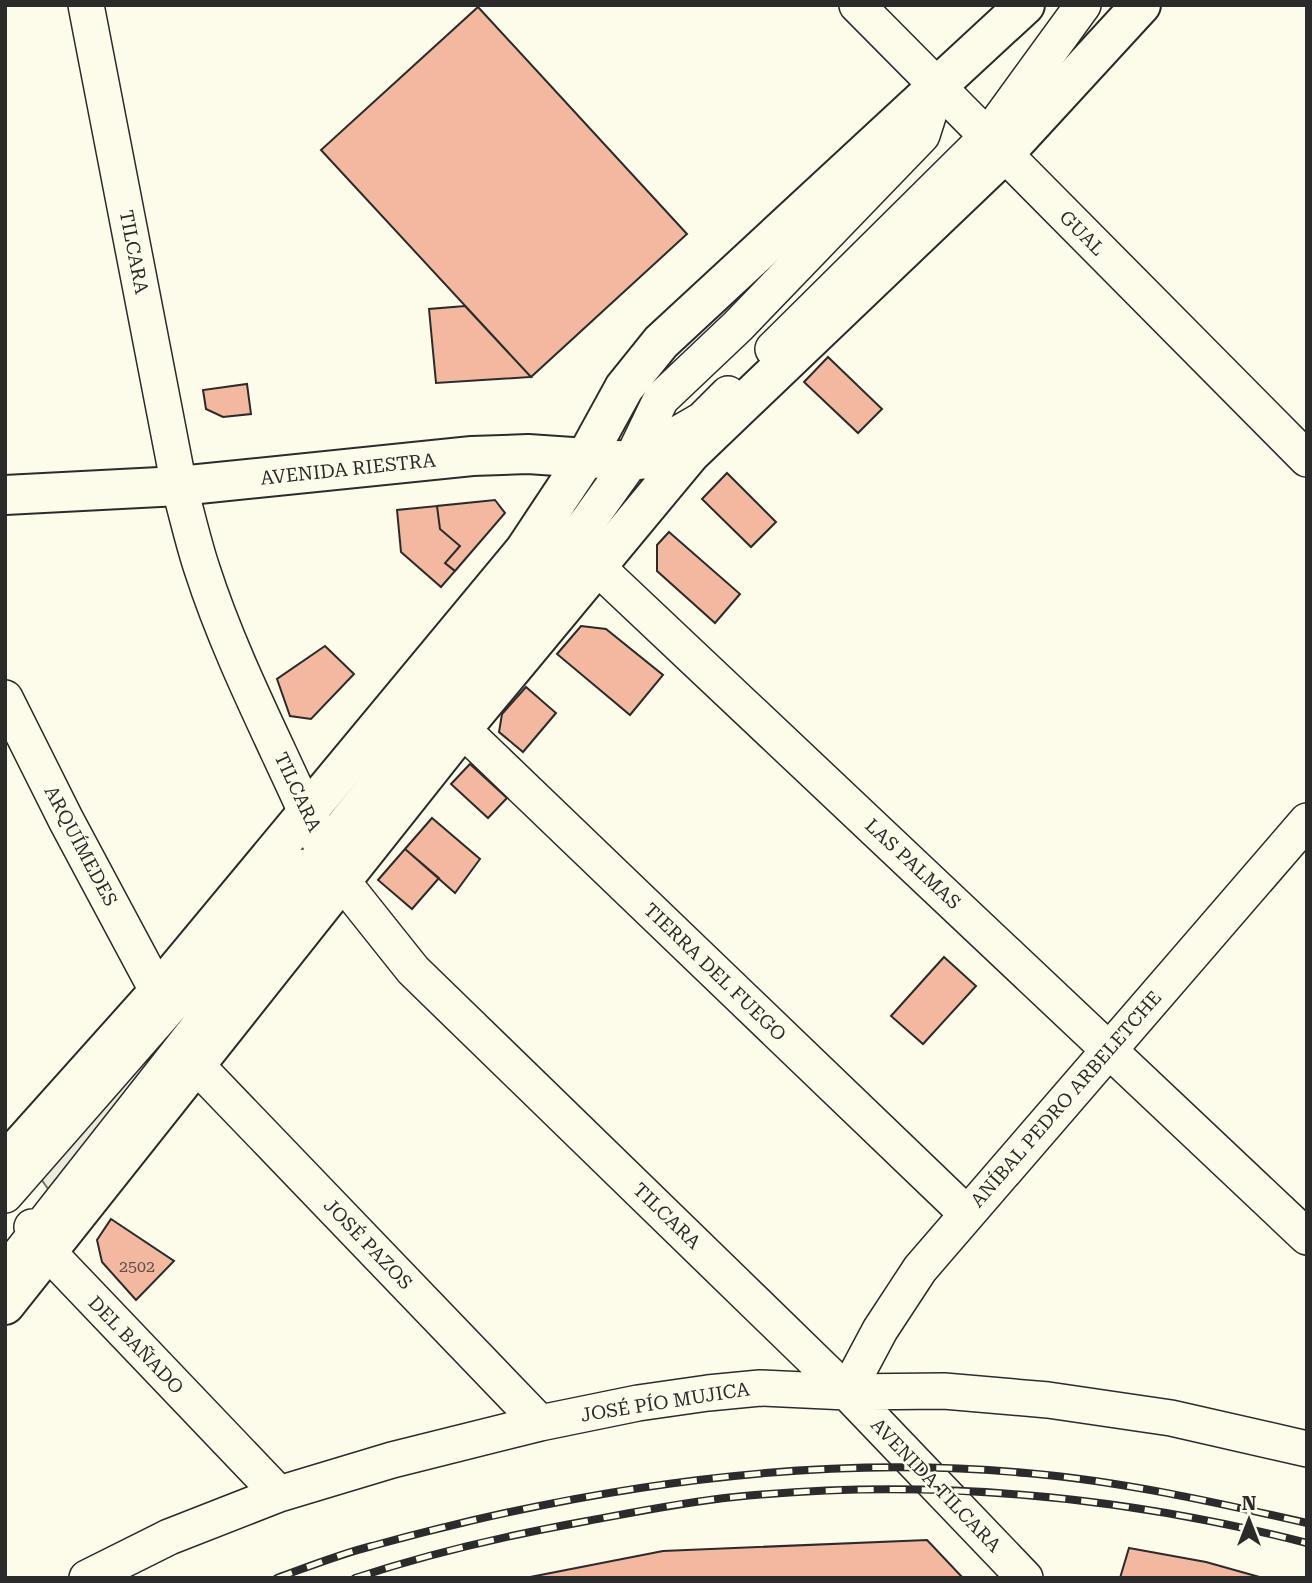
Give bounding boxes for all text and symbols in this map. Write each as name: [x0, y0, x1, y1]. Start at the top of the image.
street label: GUAL: [1055, 206, 1109, 260]
street label: TILCARA: [115, 208, 154, 297]
street label: AVENIDA RIESTRA: [259, 448, 437, 490]
street label: TILCARA: [270, 749, 327, 836]
street label: ARQUÍMEDES: [40, 782, 122, 910]
street label: LAS PALMAS: [860, 814, 966, 914]
street label: TIERRA DEL FUEGO: [639, 898, 791, 1046]
street label: ANÍBAL PEDRO ARBELETCHE: [966, 986, 1166, 1212]
street label: TILCARA: [628, 1178, 706, 1254]
street label: JOSÉ PAZOS: [319, 1194, 417, 1294]
house number: 2502: [119, 1257, 155, 1276]
street label: DEL BAÑADO: [83, 1291, 189, 1399]
street label: JOSÉ PÍO MUJICA: [579, 1377, 752, 1427]
street label: AVENIDA TILCARA: [866, 1413, 1006, 1557]
north arrow: [1214, 1485, 1284, 1555]
text: N: [1242, 1492, 1257, 1515]

